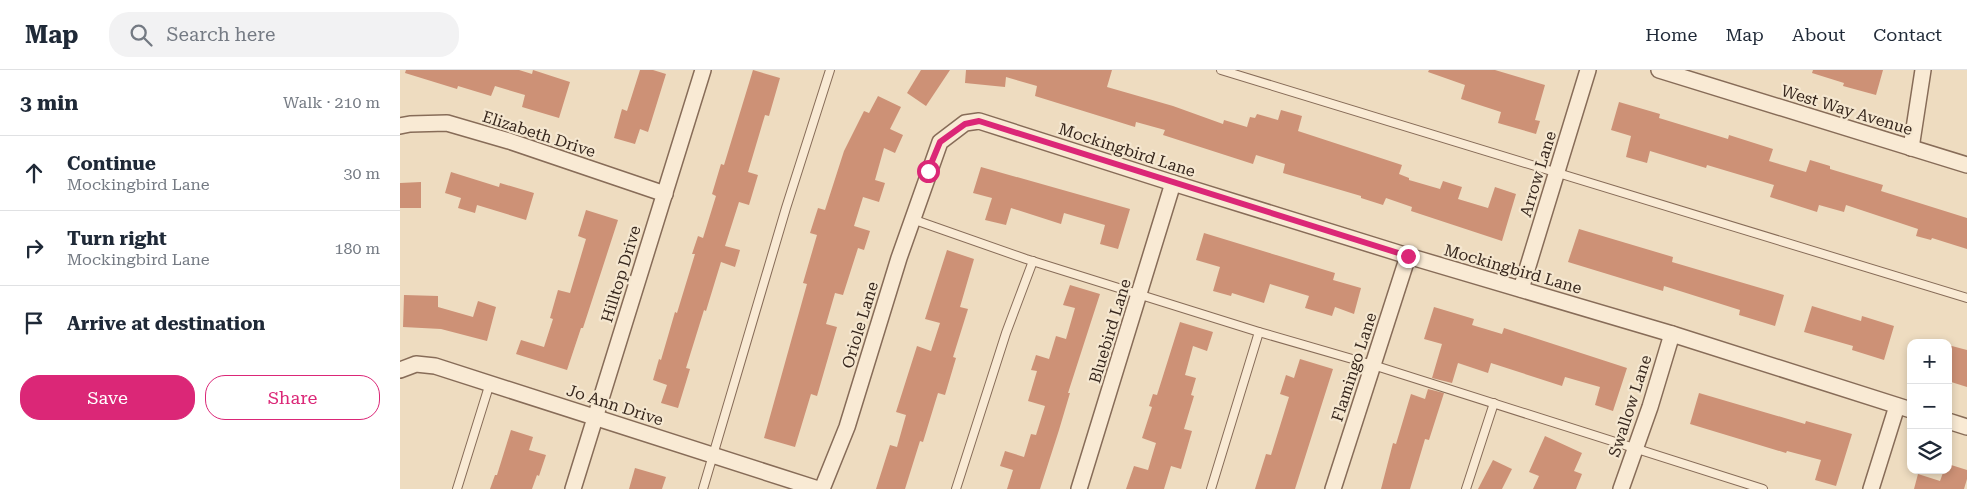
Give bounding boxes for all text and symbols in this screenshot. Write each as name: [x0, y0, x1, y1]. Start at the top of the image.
search box: [109, 12, 459, 57]
text: Map: [25, 21, 79, 49]
icon: search: [127, 21, 155, 49]
text: Search here: [167, 23, 275, 46]
text: Home: [1645, 24, 1697, 45]
text: Map: [1725, 24, 1764, 45]
text: About: [1792, 24, 1845, 45]
text: Contact: [1873, 24, 1942, 45]
street label: West Way Avenue: [1779, 81, 1915, 139]
text: 3 min: [20, 91, 78, 115]
text: Walk · 210 m: [283, 93, 380, 112]
street label: Elizabeth Drive: [480, 107, 598, 161]
street label: Mockingbird Lane: [1056, 119, 1198, 181]
street label: Arrow Lane: [1516, 129, 1560, 219]
text: Continue: [67, 152, 156, 175]
icon: ahead: [20, 159, 48, 187]
route start: [917, 160, 940, 183]
text: 30 m: [343, 164, 380, 183]
text: Mockingbird Lane: [67, 175, 210, 194]
street label: Hilltop Drive: [597, 223, 645, 325]
text: Turn right: [67, 227, 167, 250]
icon: right: [20, 234, 48, 262]
text: 180 m: [334, 239, 380, 258]
street label: Mockingbird Lane: [1442, 240, 1584, 298]
route end: [1397, 245, 1420, 268]
text: Mockingbird Lane: [67, 250, 210, 269]
street label: Bluebird Lane: [1085, 276, 1135, 386]
street label: Oriole Lane: [838, 279, 882, 371]
icon: arrive: [20, 309, 48, 337]
street label: Flamingo Lane: [1327, 310, 1381, 424]
text: Arrive at destination: [67, 312, 265, 335]
map controls: [1907, 339, 1952, 474]
button: +: [1907, 339, 1952, 384]
street label: Swallow Lane: [1605, 352, 1656, 459]
button: Save: [20, 375, 195, 420]
button: Share: [205, 375, 380, 420]
street label: Jo Ann Drive: [564, 380, 666, 430]
button: −: [1907, 384, 1952, 429]
button: layers: [1907, 429, 1952, 474]

